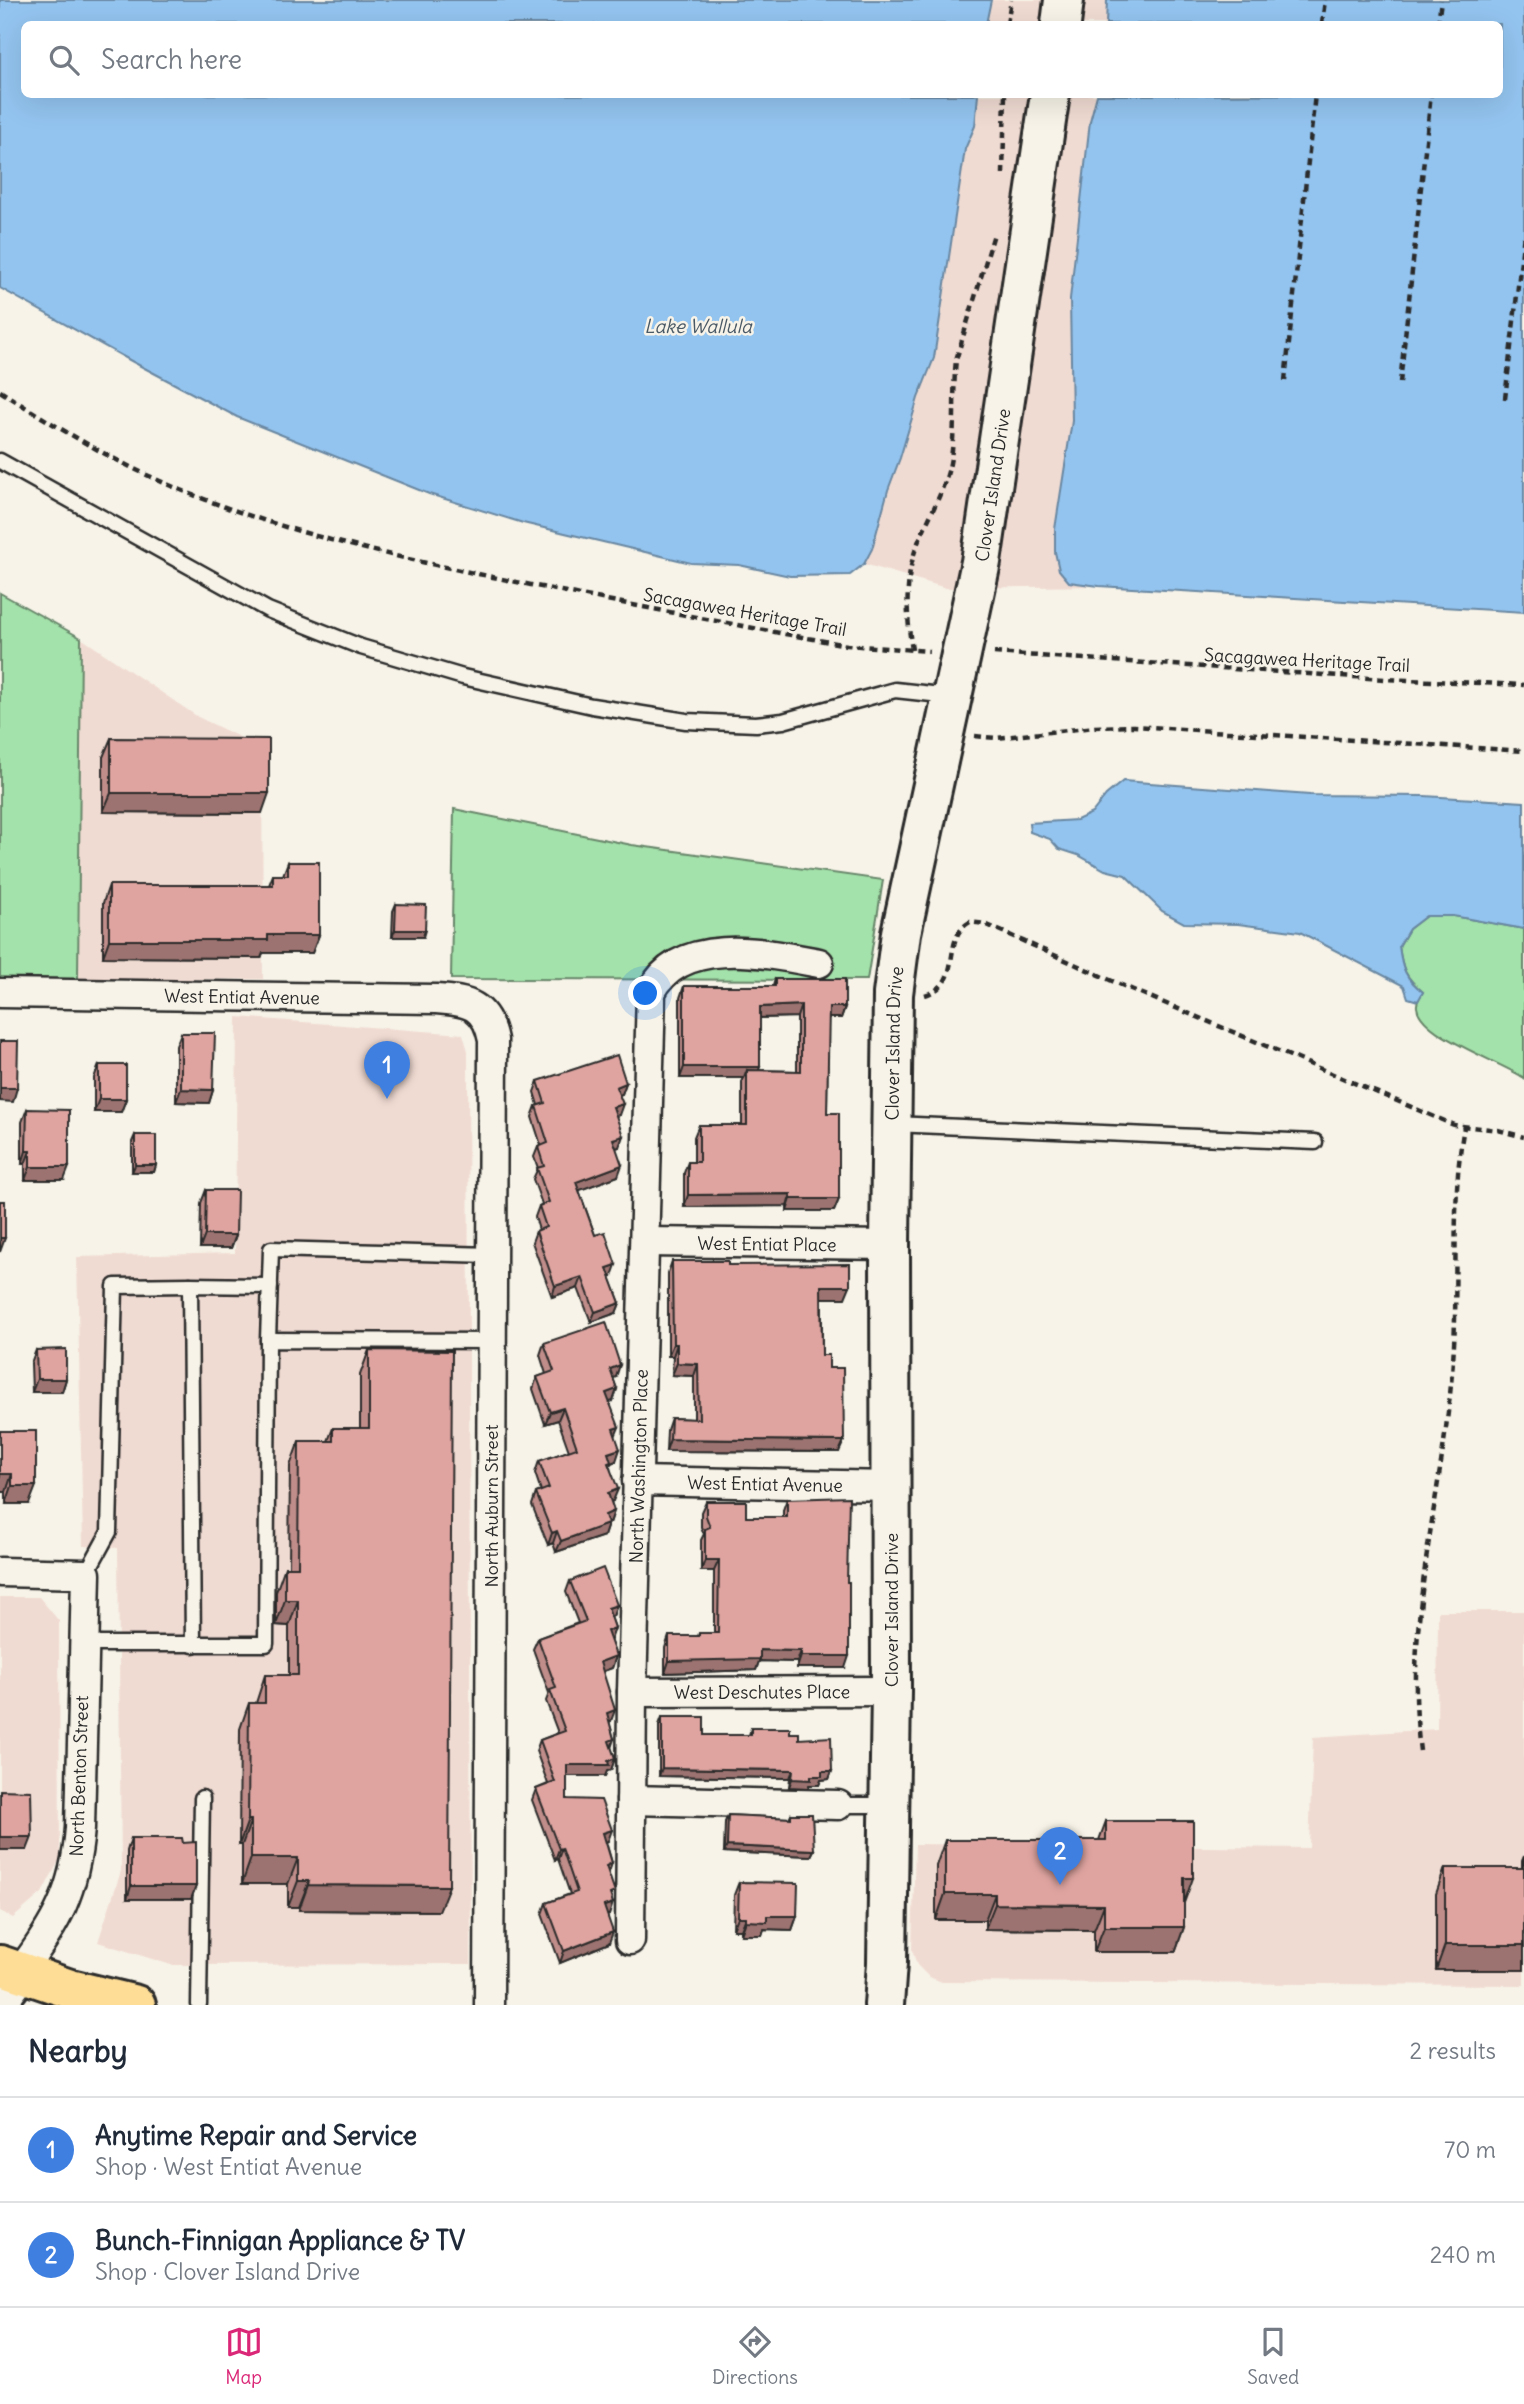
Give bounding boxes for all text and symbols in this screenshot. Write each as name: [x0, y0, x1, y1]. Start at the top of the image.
search box: [21, 21, 1503, 98]
icon: search: [45, 41, 83, 79]
text: Search here: [101, 43, 242, 76]
water label: Lake Wallula: [644, 314, 753, 338]
street label: Clover Island Drive: [970, 407, 1015, 563]
street label: Sacagawea Heritage Trail: [642, 583, 848, 641]
street label: Sacagawea Heritage Trail: [1204, 643, 1410, 677]
street label: Clover Island Drive: [880, 965, 908, 1121]
your location: [628, 976, 662, 1010]
street label: West Entiat Avenue: [164, 984, 320, 1009]
pin: 1: [364, 1041, 410, 1099]
street label: West Entiat Place: [697, 1231, 837, 1256]
street label: North Washington Place: [624, 1369, 652, 1564]
street label: North Auburn Street: [480, 1424, 503, 1588]
street label: West Entiat Avenue: [687, 1470, 843, 1497]
street label: Clover Island Drive: [880, 1533, 903, 1687]
street label: West Deschutes Place: [674, 1680, 850, 1703]
street label: North Benton Street: [65, 1695, 93, 1857]
pin: 2: [1037, 1827, 1083, 1885]
text: Nearby: [28, 2032, 128, 2070]
text: 2 results: [1410, 2036, 1496, 2065]
text: Anytime Repair and Service: [95, 2119, 417, 2152]
text: 1: [46, 2135, 56, 2164]
text: 70 m: [1444, 2135, 1496, 2164]
text: Shop · West Entiat Avenue: [95, 2152, 362, 2181]
text: Bunch-Finnigan Appliance & TV: [95, 2224, 465, 2257]
text: 2: [45, 2240, 57, 2269]
text: 240 m: [1430, 2240, 1496, 2269]
text: Shop · Clover Island Drive: [95, 2257, 360, 2286]
tab: Map: [225, 2323, 263, 2389]
tab: Directions: [712, 2323, 798, 2389]
tab: Saved: [1247, 2323, 1299, 2389]

